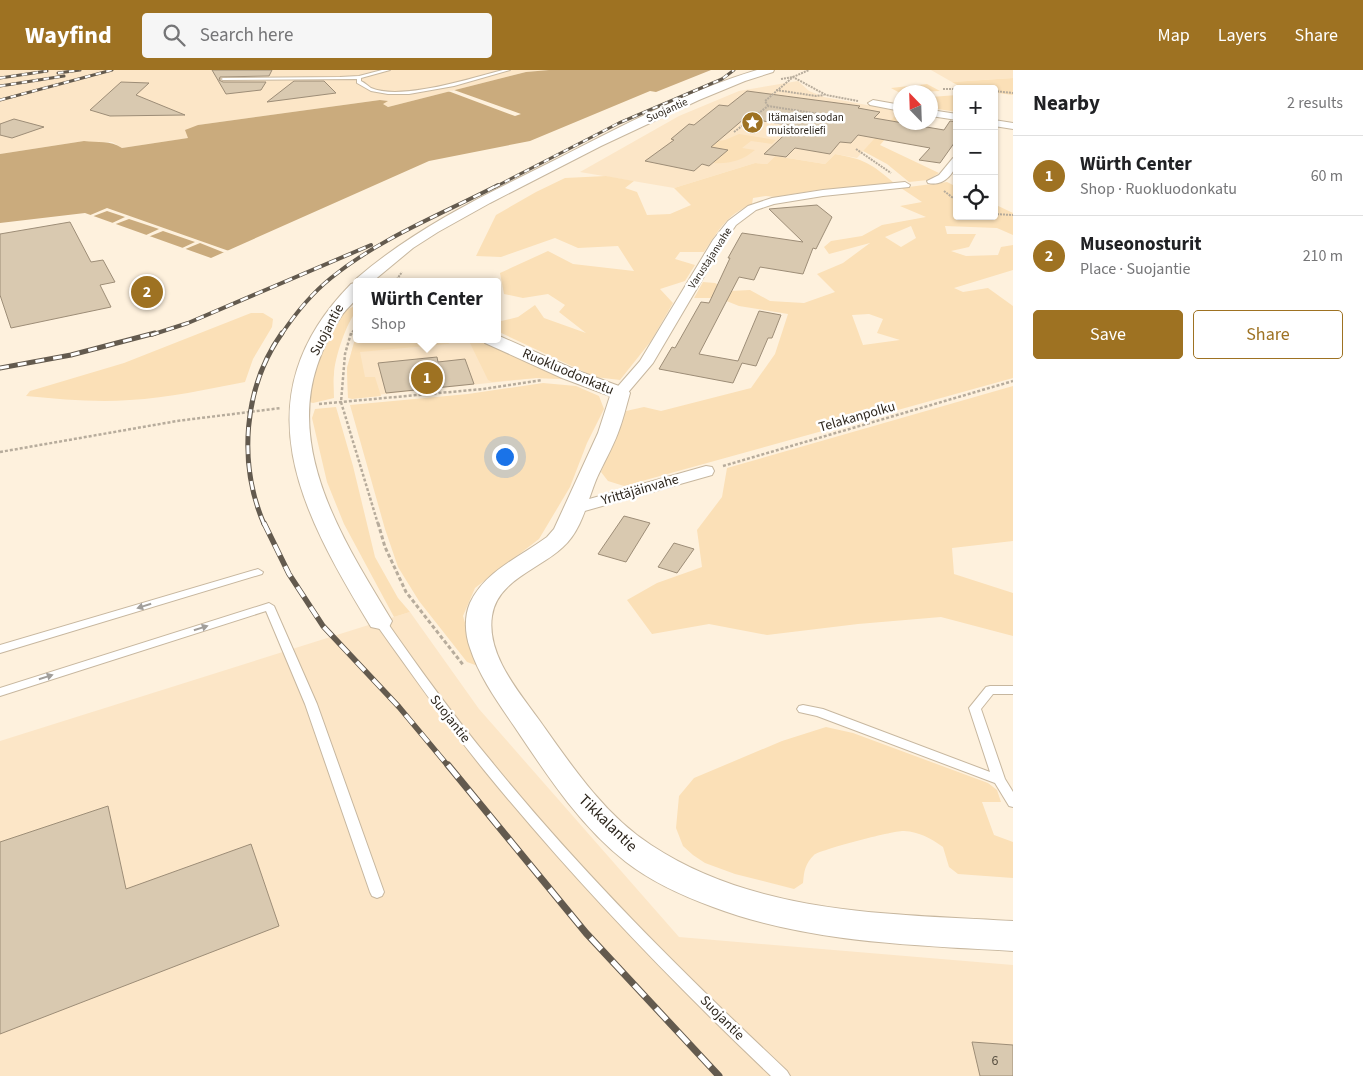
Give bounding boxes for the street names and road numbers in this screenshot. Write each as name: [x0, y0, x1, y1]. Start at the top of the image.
street label: Suojantie: [644, 94, 691, 126]
street label: Varustajanvahe: [685, 224, 736, 292]
street label: Suojantie: [305, 301, 349, 359]
street label: Ruokluodonkatu: [519, 344, 617, 400]
street label: Telakanpolku: [816, 397, 898, 437]
street label: Yrittäjäinvahe: [598, 469, 681, 511]
street label: Suojantie: [425, 691, 475, 747]
street label: Tikkalantie: [574, 789, 642, 857]
street label: Suojantie: [695, 991, 749, 1045]

